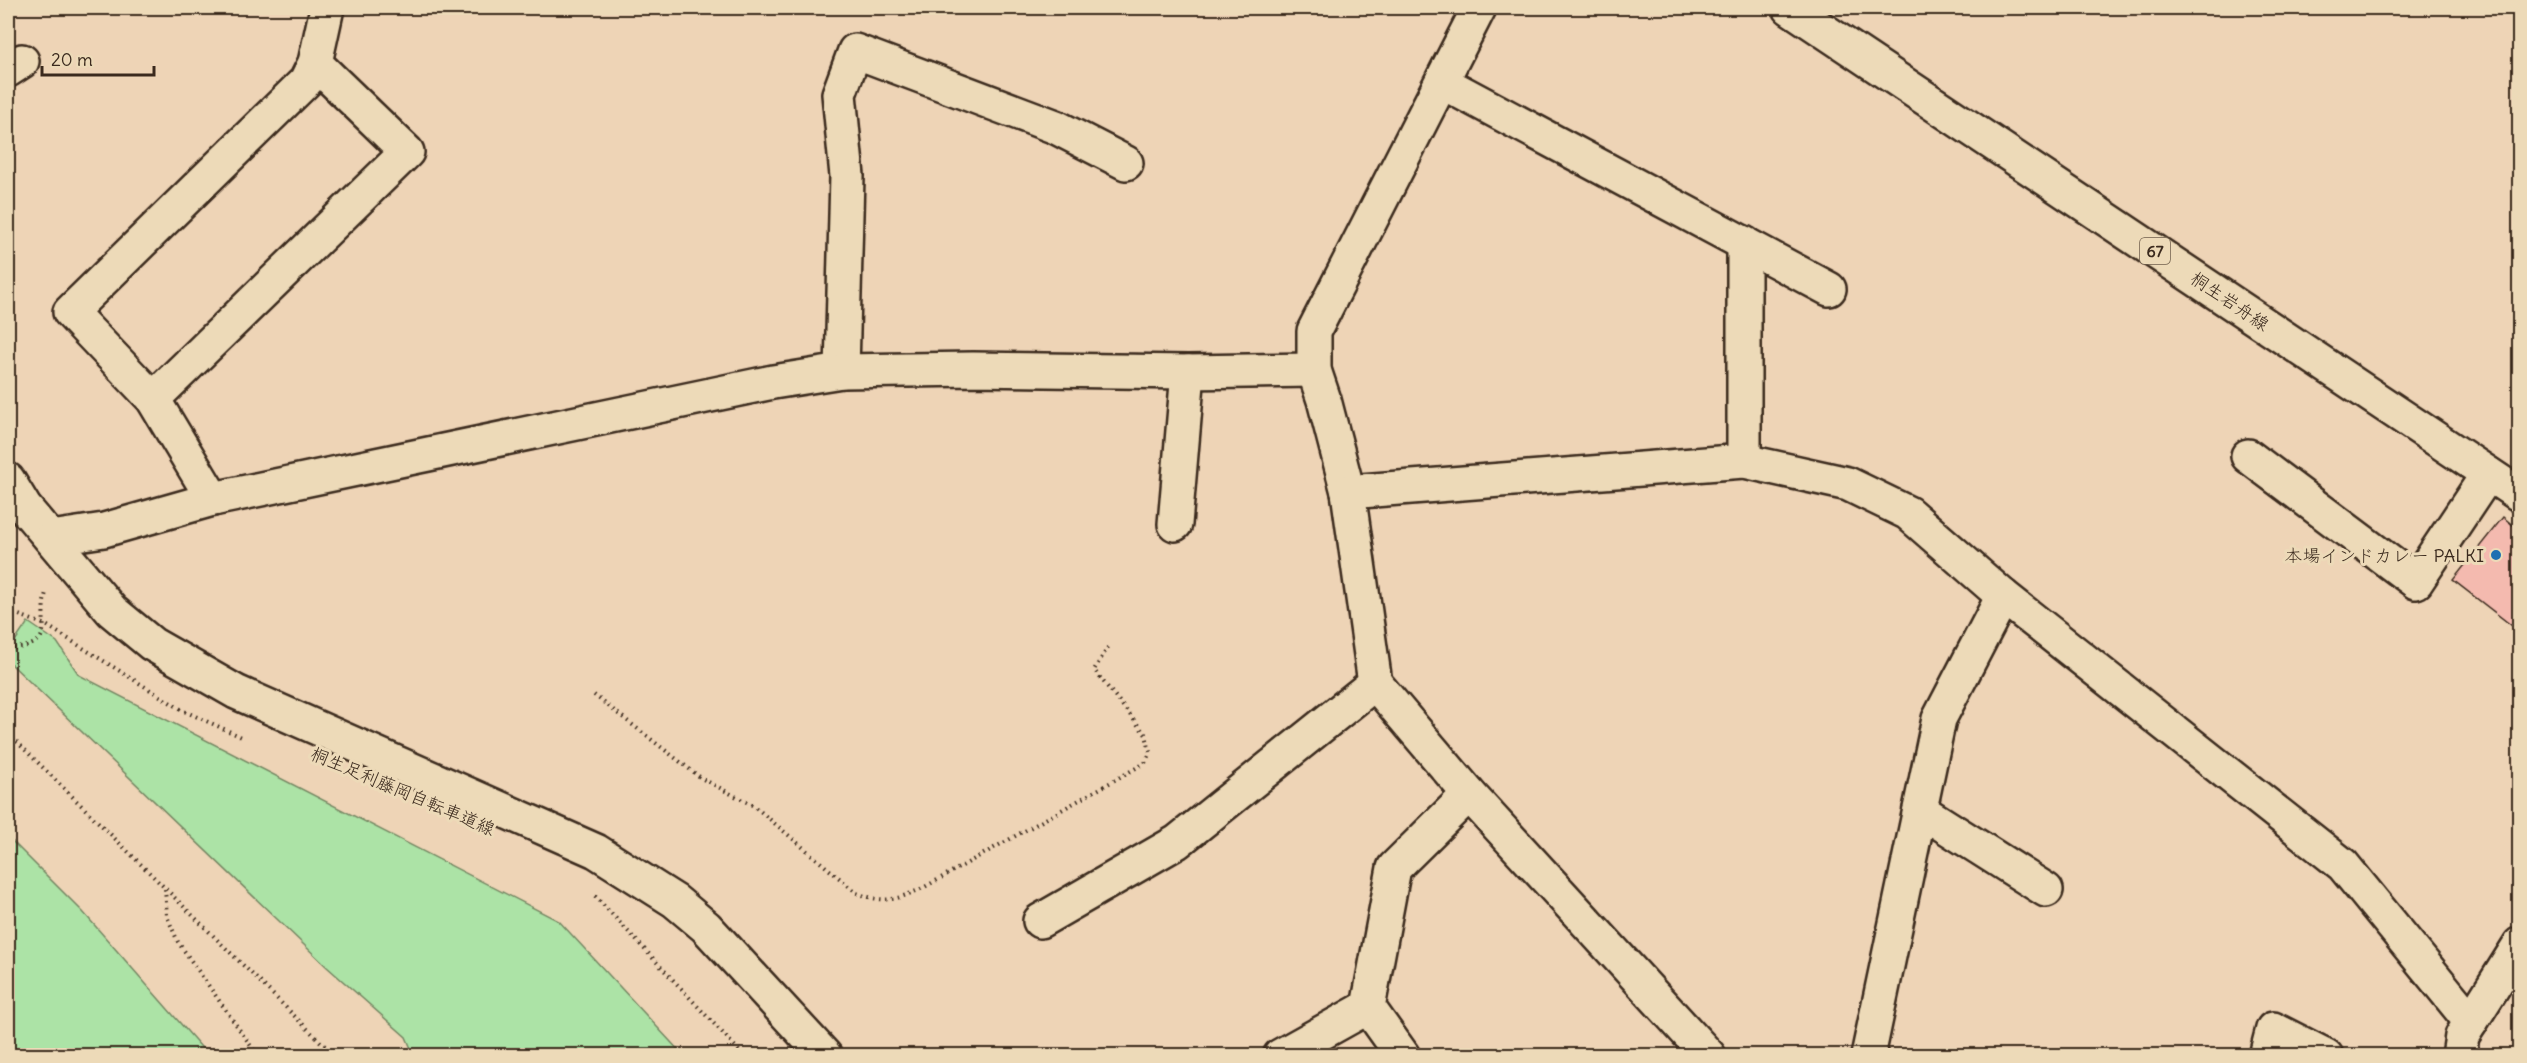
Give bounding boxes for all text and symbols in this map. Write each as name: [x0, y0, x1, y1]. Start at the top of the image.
scale bar: [42, 39, 154, 77]
text: 20 m: [51, 48, 93, 71]
road number: 67: [2140, 238, 2170, 264]
street label: 桐生岩舟線: [2186, 266, 2274, 336]
place label: 本場インドカレー PALKI: [2284, 544, 2484, 567]
marker: 本場インドカレー PALKI: [2489, 548, 2503, 562]
street label: 桐生足利藤岡自転車道線: [307, 742, 499, 840]

